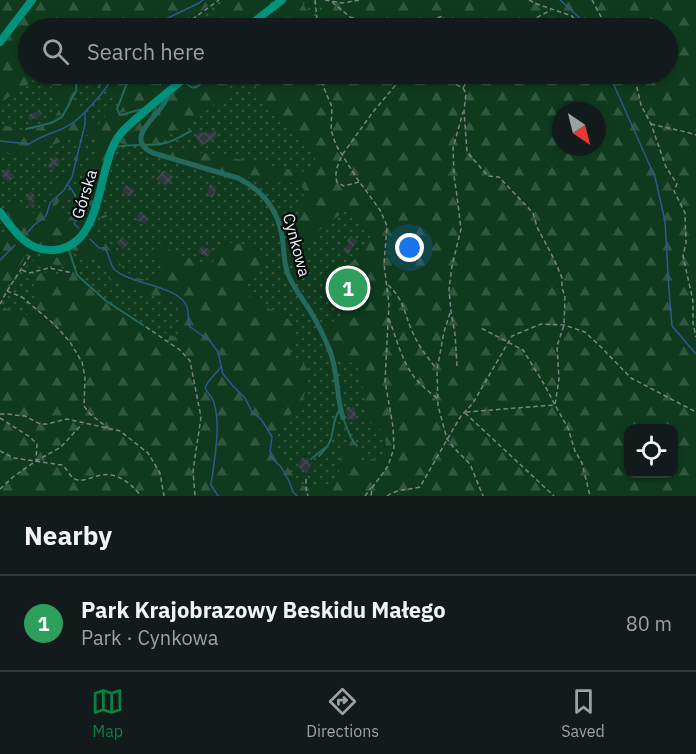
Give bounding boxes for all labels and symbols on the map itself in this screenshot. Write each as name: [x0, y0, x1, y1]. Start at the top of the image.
north arrow: [552, 102, 606, 156]
street label: Górska: [67, 166, 101, 221]
street label: Cynkowa: [279, 211, 315, 279]
your location: [395, 233, 424, 262]
pin: 1: [328, 266, 368, 310]

